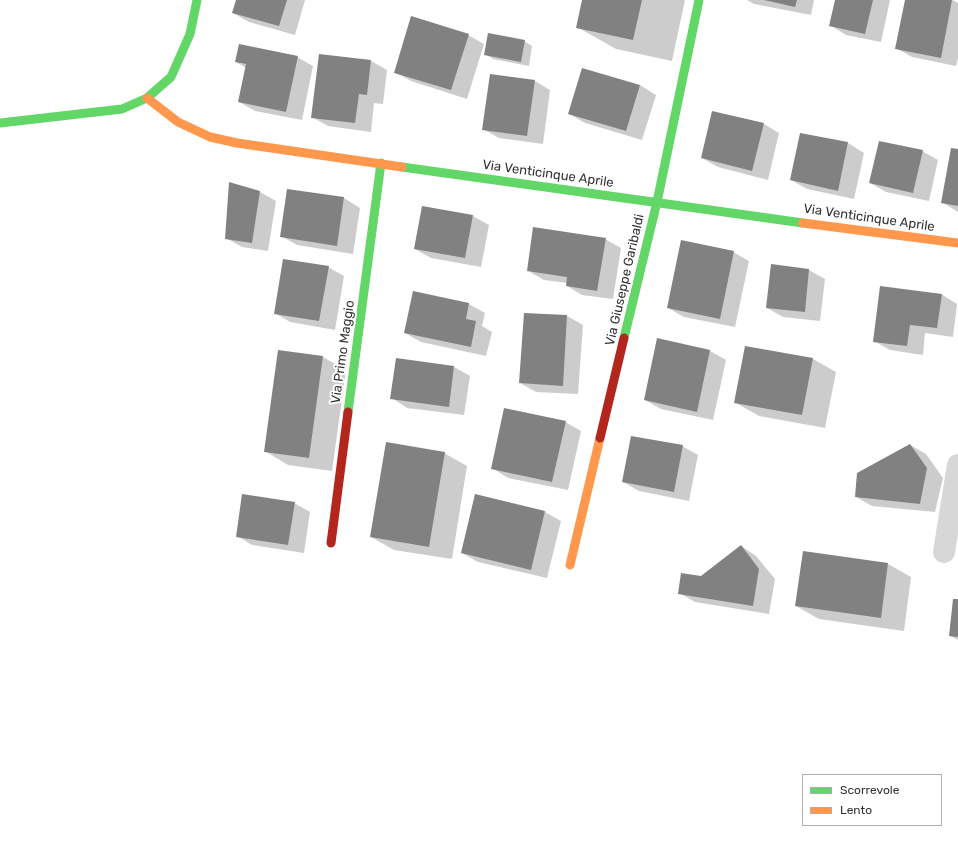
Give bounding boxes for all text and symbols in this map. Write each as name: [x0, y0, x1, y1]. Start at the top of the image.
street label: Via Venticinque Aprile: [481, 157, 615, 191]
street label: Via Venticinque Aprile: [802, 201, 936, 235]
street label: Via Giuseppe Garibaldi: [602, 213, 648, 347]
street label: Via Primo Maggio: [328, 299, 358, 405]
legend: [802, 774, 942, 826]
text: Scorrevole: [840, 783, 899, 797]
text: Lento: [840, 803, 872, 817]

